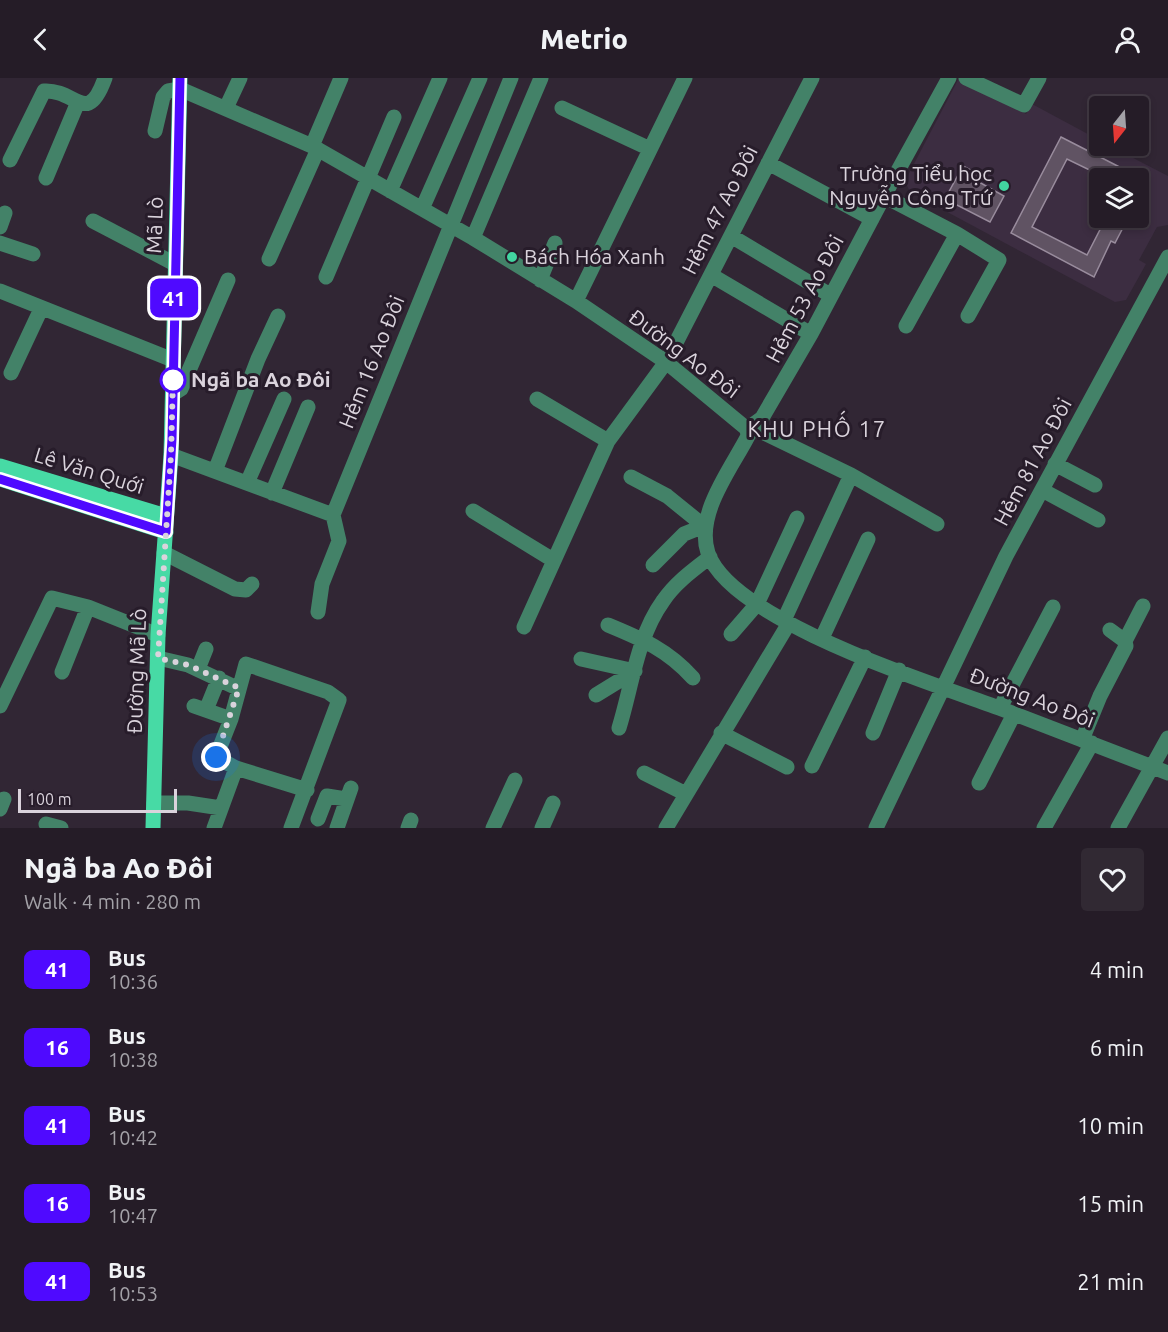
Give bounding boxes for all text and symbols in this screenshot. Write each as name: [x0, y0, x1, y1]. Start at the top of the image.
icon: back: [24, 23, 57, 56]
icon: person: [1111, 23, 1144, 56]
text: Metrio: [540, 24, 628, 54]
north arrow: [1089, 96, 1149, 156]
map controls: [1089, 96, 1149, 228]
street label: Hẻm 47 Ao Đôi: [676, 141, 762, 278]
place label: Trường Tiểu học Nguyễn Công Trứ: [829, 161, 993, 209]
button: layers: [1089, 168, 1149, 228]
marker: Trường Tiểu học Nguyễn Công Trứ: [997, 179, 1011, 193]
street label: Mã Lò: [141, 196, 167, 254]
street label: Hẻm 53 Ao Đôi: [760, 231, 848, 366]
place label: Bách Hóa Xanh: [524, 244, 665, 268]
marker: Bách Hóa Xanh: [505, 250, 519, 264]
line badge: 41: [147, 278, 201, 318]
text: 41: [162, 286, 186, 310]
street label: Hẻm 16 Ao Đôi: [334, 292, 409, 431]
street label: Đường Ao Đôi: [625, 304, 745, 402]
marker: Ngã ba Ao Đôi: [160, 367, 186, 393]
place label: Ngã ba Ao Đôi: [191, 367, 331, 391]
street label: Hẻm 81 Ao Đôi: [988, 394, 1076, 529]
district label: KHU PHỐ 17: [747, 410, 887, 441]
street label: Lê Văn Quới: [32, 442, 147, 498]
street label: Đường Mã Lò: [122, 608, 150, 734]
street label: Đường Ao Đôi: [966, 662, 1098, 732]
your location: [201, 742, 231, 772]
scale bar: [18, 786, 177, 814]
text: 100 m: [27, 790, 72, 808]
button: heart: [1081, 848, 1144, 911]
text: Ngã ba Ao Đôi: [24, 852, 213, 883]
text: Walk · 4 min · 280 m: [24, 890, 201, 913]
text: Bus: [108, 945, 146, 970]
text: 41: [45, 957, 69, 981]
text: 4 min: [1090, 957, 1144, 982]
text: 10:36: [108, 970, 158, 993]
text: Bus: [108, 1023, 146, 1048]
text: 16: [45, 1035, 69, 1059]
text: 6 min: [1090, 1035, 1144, 1060]
text: 10:38: [108, 1048, 158, 1071]
text: Bus: [108, 1101, 146, 1126]
text: 41: [45, 1113, 69, 1137]
text: 10 min: [1077, 1113, 1144, 1138]
text: 10:42: [108, 1126, 158, 1149]
text: Bus: [108, 1179, 146, 1204]
text: 16: [45, 1191, 69, 1215]
text: 15 min: [1077, 1191, 1144, 1216]
text: 10:47: [108, 1204, 158, 1227]
text: Bus: [108, 1257, 146, 1282]
text: 41: [45, 1269, 69, 1293]
text: 21 min: [1077, 1269, 1144, 1294]
text: 10:53: [108, 1282, 158, 1305]

